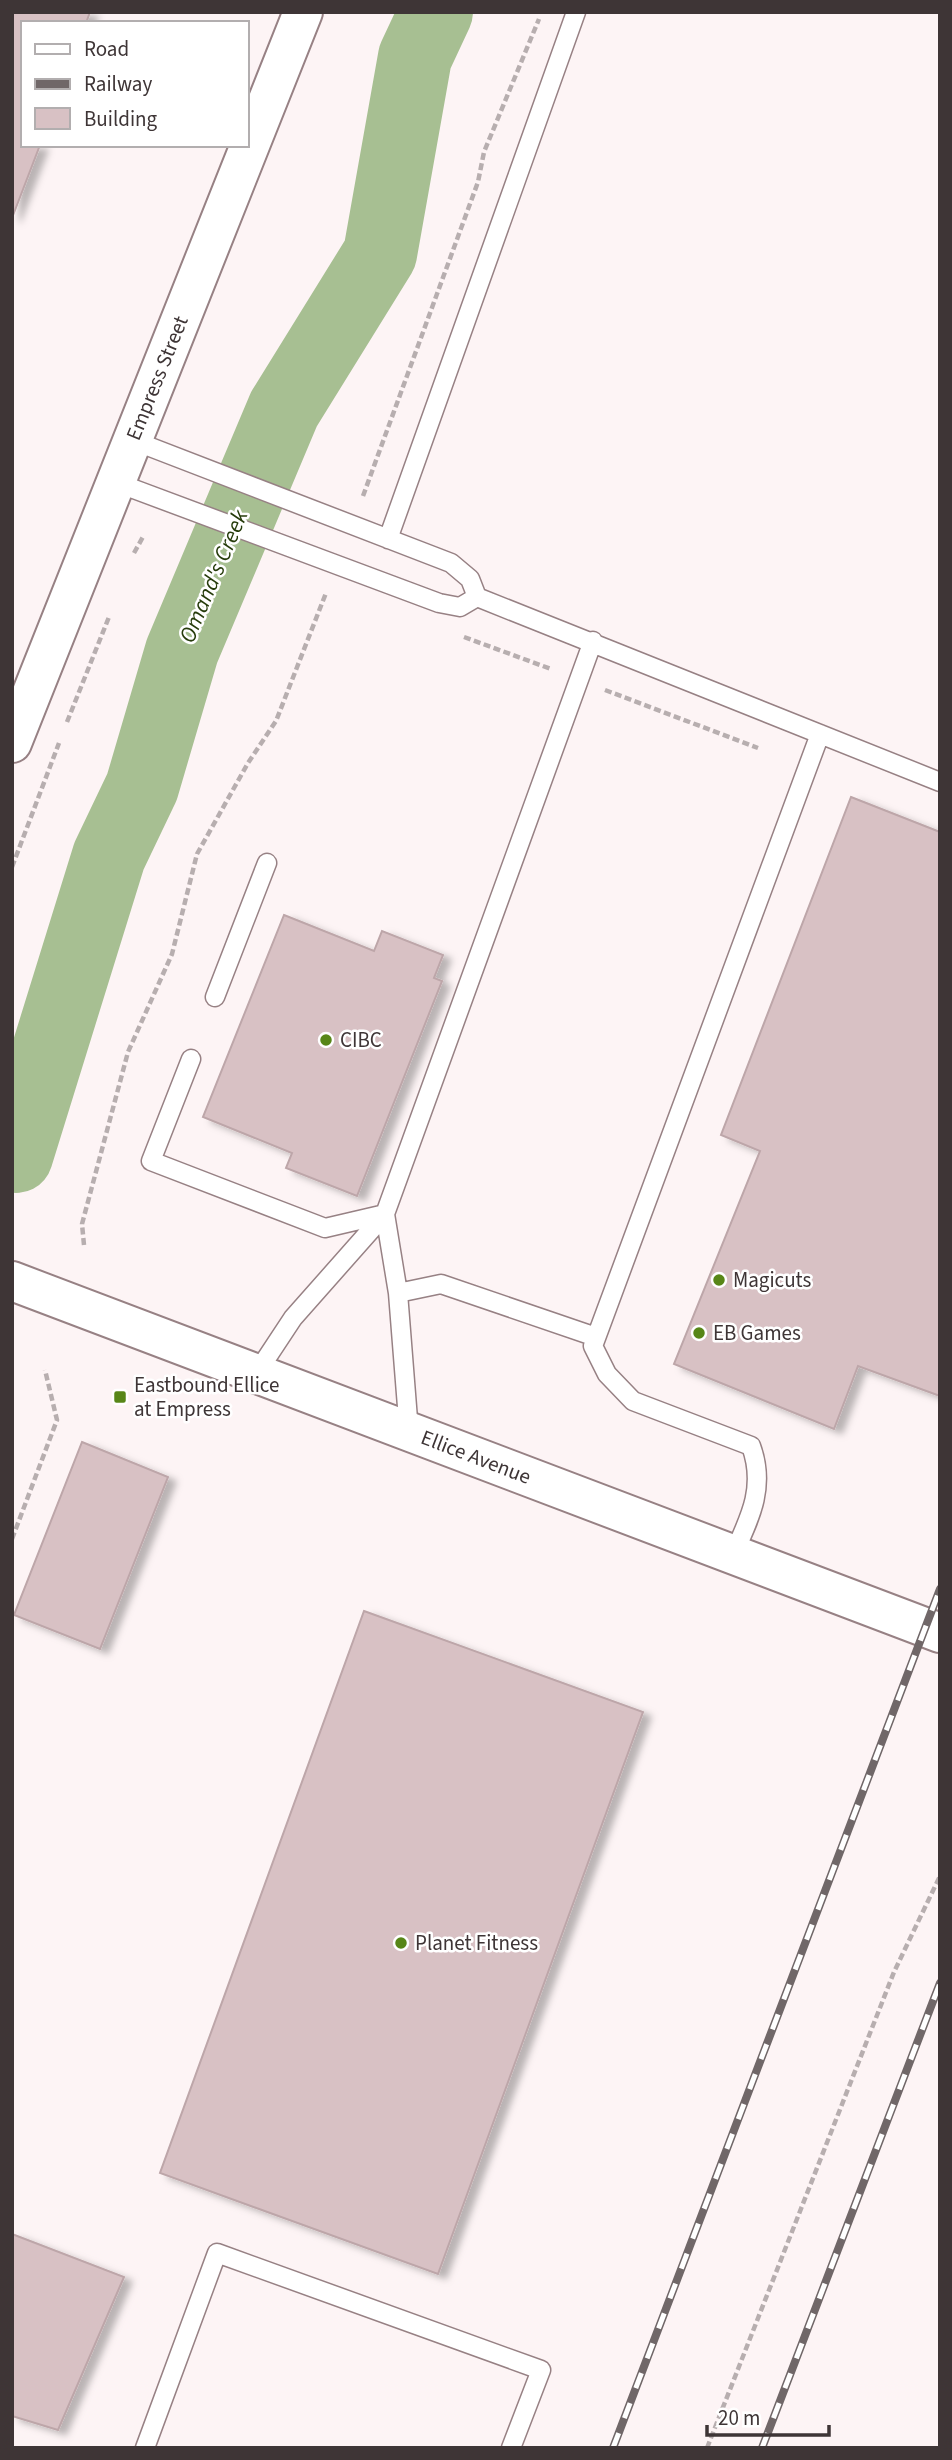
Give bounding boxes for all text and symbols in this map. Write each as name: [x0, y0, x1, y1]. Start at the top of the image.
legend: [21, 21, 248, 147]
text: Road: [84, 34, 129, 64]
text: Railway: [84, 69, 152, 99]
text: Building: [84, 104, 158, 134]
street label: Empress Street: [118, 311, 196, 445]
water label: Omand's Creek: [171, 503, 257, 648]
place label: CIBC: [340, 1025, 382, 1055]
marker: CIBC: [318, 1032, 334, 1048]
place label: Magicuts: [733, 1265, 811, 1295]
marker: Magicuts: [711, 1272, 727, 1288]
place label: EB Games: [713, 1318, 801, 1348]
marker: EB Games: [691, 1325, 707, 1341]
place label: Eastbound Ellice at Empress: [134, 1370, 279, 1424]
marker: Eastbound Ellice at Empress: [112, 1389, 128, 1405]
street label: Ellice Avenue: [417, 1422, 535, 1492]
place label: Planet Fitness: [415, 1928, 538, 1958]
marker: Planet Fitness: [393, 1935, 409, 1951]
scale bar: [707, 2394, 830, 2438]
text: 20 m: [718, 2403, 760, 2433]

